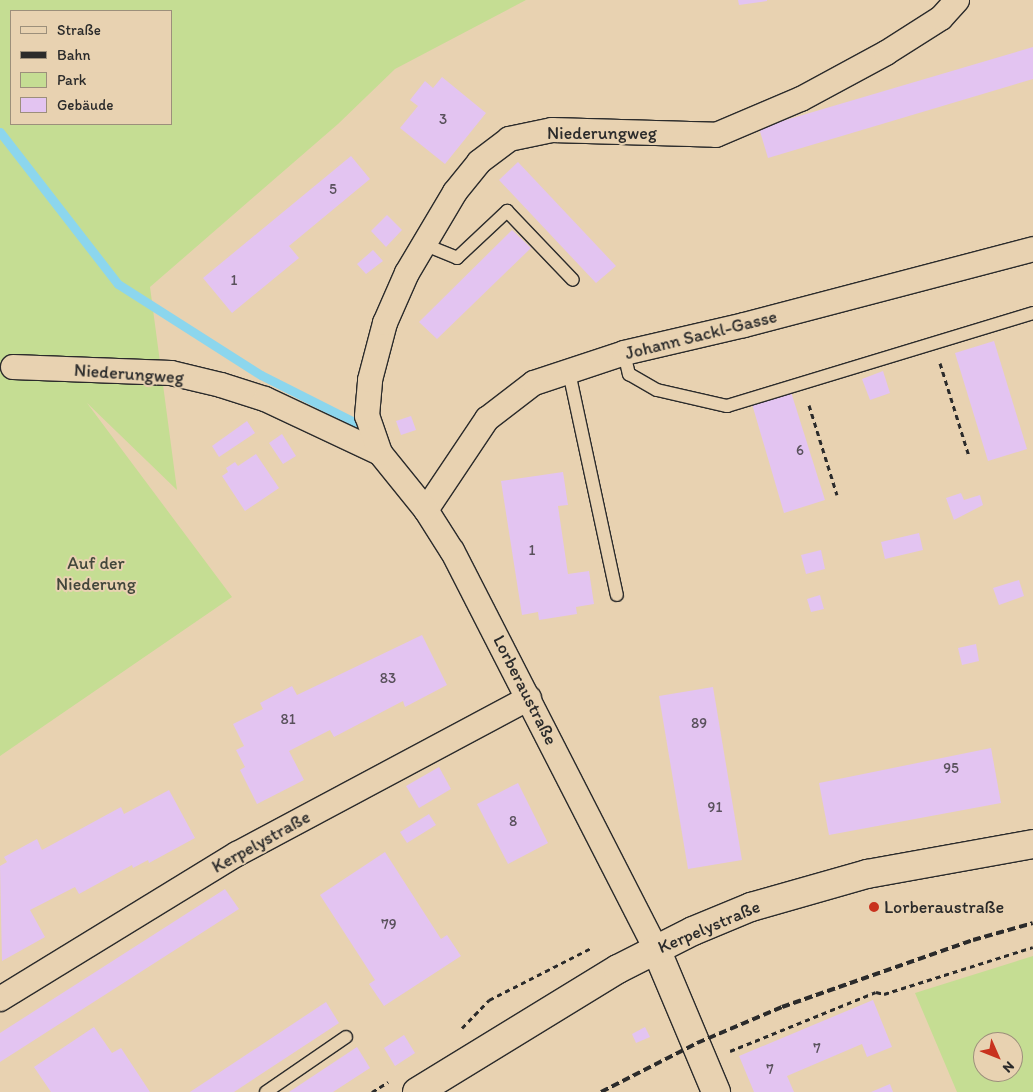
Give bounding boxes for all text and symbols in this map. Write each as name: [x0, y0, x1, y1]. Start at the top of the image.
legend: [10, 10, 172, 125]
text: Straße: [57, 21, 101, 39]
text: Bahn: [57, 46, 91, 64]
text: Park: [57, 71, 87, 89]
text: Gebäude: [57, 96, 114, 114]
house number: 3: [439, 111, 447, 129]
street label: Niederungweg: [547, 122, 657, 144]
house number: 5: [329, 181, 337, 199]
house number: 1: [231, 272, 237, 290]
street label: Johann Sackl-Gasse: [623, 306, 779, 364]
street label: Niederungweg: [73, 359, 185, 389]
house number: 6: [796, 442, 804, 460]
house number: 1: [529, 542, 535, 560]
park label: Auf der Niederung: [56, 553, 136, 596]
street label: Lorberaustraße: [488, 632, 562, 748]
house number: 83: [380, 670, 396, 688]
house number: 81: [280, 711, 296, 729]
house number: 89: [691, 715, 707, 733]
house number: 95: [943, 760, 959, 778]
house number: 91: [708, 799, 722, 817]
street label: Kerpelystraße: [208, 806, 314, 878]
house number: 8: [509, 813, 517, 831]
street label: Kerpelystraße: [655, 896, 763, 958]
place label: Lorberaustraße: [884, 896, 1004, 918]
marker: Lorberaustraße: [868, 901, 880, 913]
house number: 79: [381, 916, 397, 934]
north arrow: [973, 1032, 1023, 1082]
house number: 7: [813, 1040, 821, 1058]
text: N: [999, 1058, 1018, 1076]
house number: 7: [766, 1061, 774, 1079]

